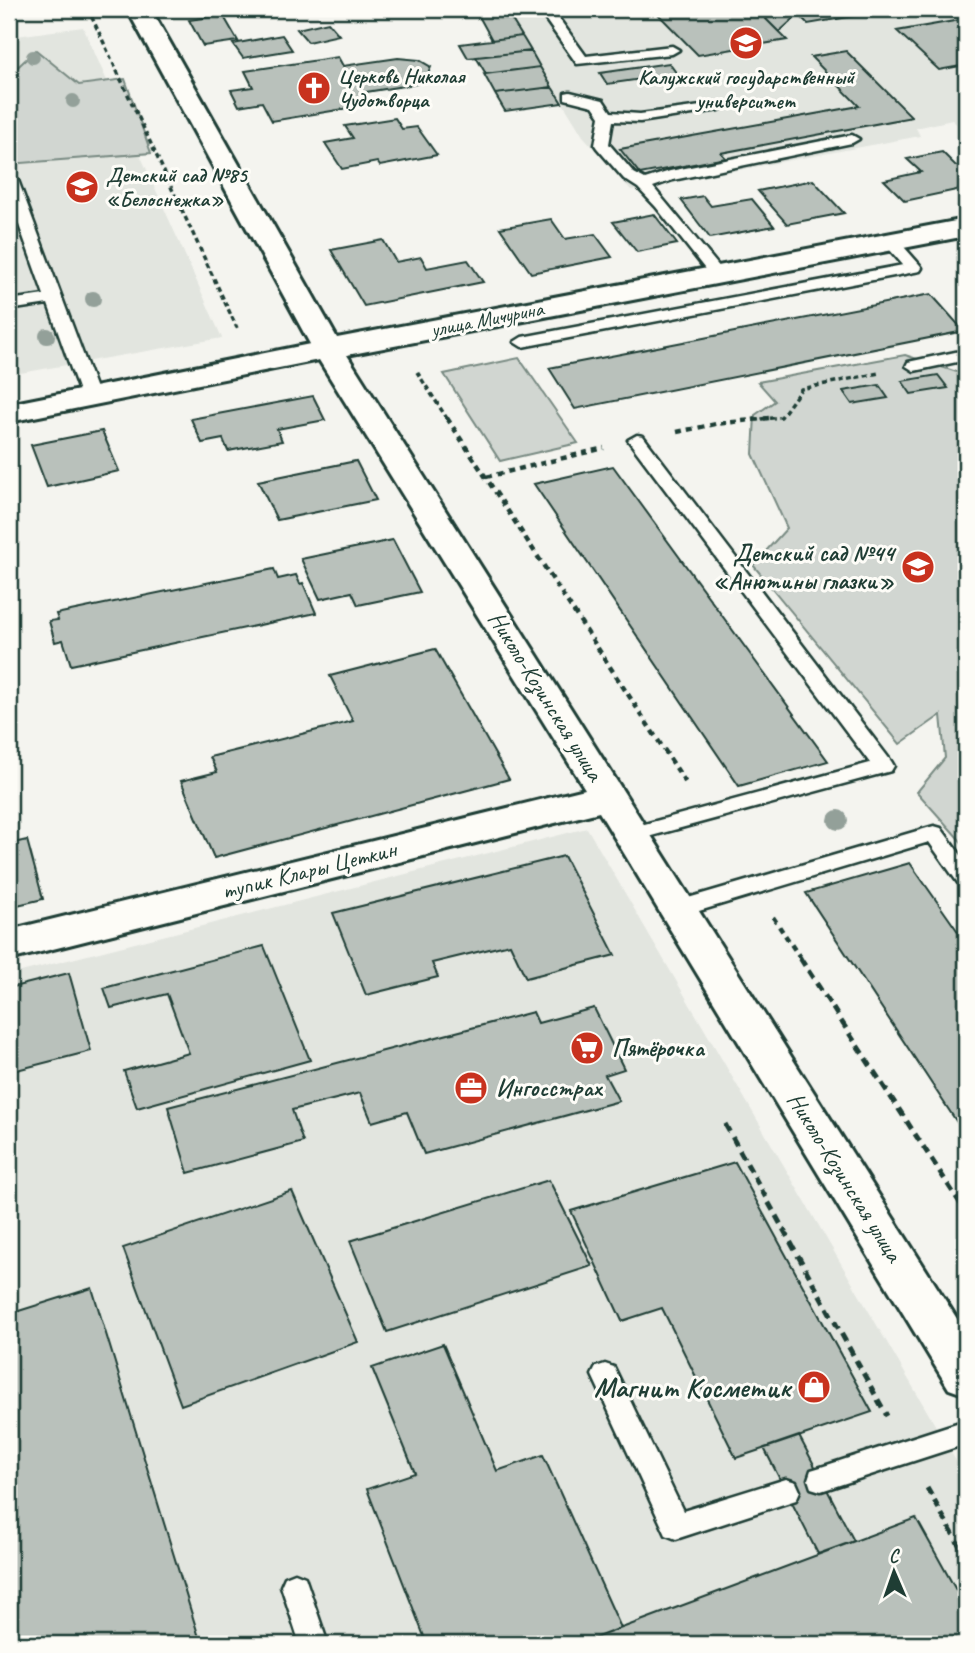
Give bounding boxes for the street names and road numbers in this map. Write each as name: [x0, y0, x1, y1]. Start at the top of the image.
street label: улица Мичурина: [427, 295, 547, 343]
street label: Николо-Козинская улица: [481, 606, 611, 788]
street label: тупик Клары Цеткин: [219, 833, 401, 906]
street label: Николо-Козинская улица: [780, 1087, 910, 1269]

